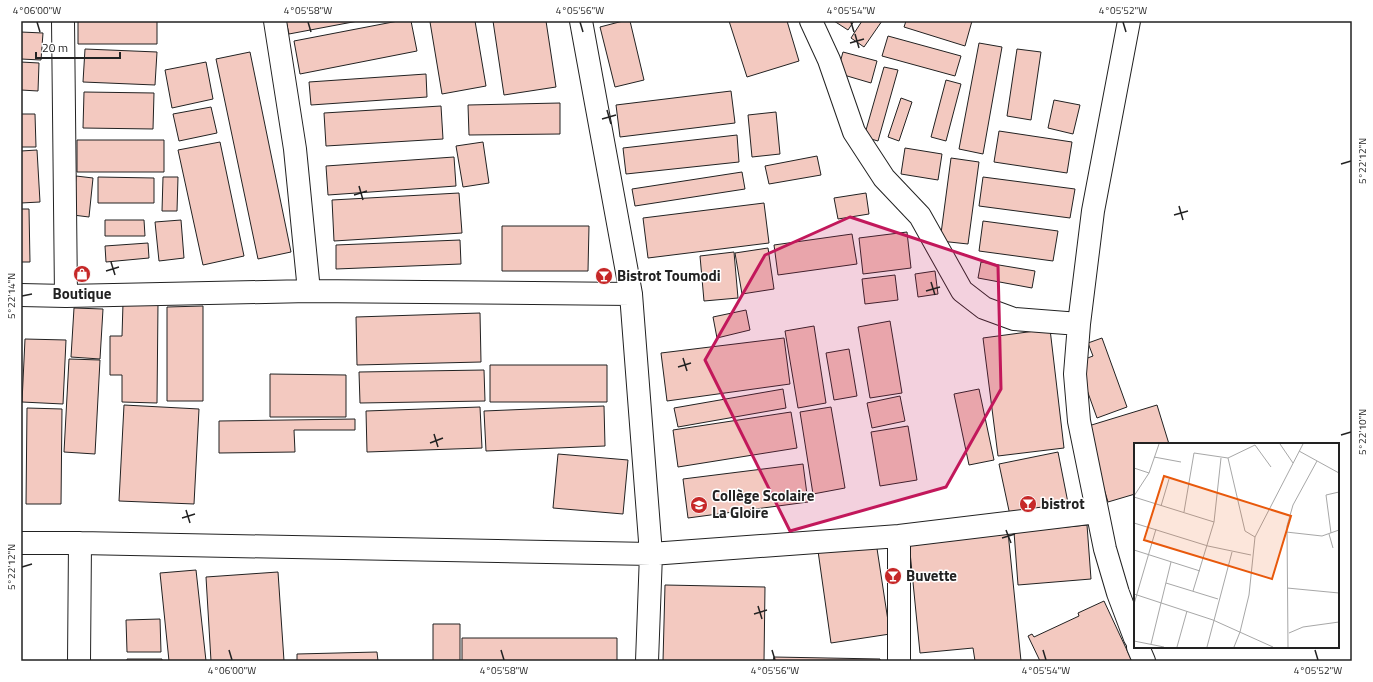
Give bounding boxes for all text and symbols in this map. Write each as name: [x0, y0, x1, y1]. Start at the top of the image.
text: 4°06'00"W: [13, 3, 61, 18]
text: 4°05'58"W: [284, 3, 332, 18]
text: 4°05'56"W: [556, 3, 604, 18]
text: 4°05'54"W: [827, 3, 875, 18]
text: 4°05'52"W: [1099, 3, 1147, 18]
scale bar: [36, 34, 120, 60]
text: 20 m: [42, 38, 68, 57]
text: 5°22'12"N: [1355, 138, 1370, 184]
shop icon: Boutique: [72, 264, 92, 284]
place label: Bistrot Toumodi: [617, 264, 721, 287]
bar icon: Bistrot Toumodi: [594, 266, 614, 286]
text: 5°22'14"N: [4, 273, 19, 319]
place label: Boutique: [53, 282, 112, 305]
text: 5°22'10"N: [1355, 409, 1370, 455]
inset map: [1134, 443, 1339, 648]
place label: Collège Scolaire La Gloire: [712, 484, 815, 524]
place label: bistrot: [1041, 492, 1085, 515]
bar icon: bistrot: [1018, 494, 1038, 514]
school or university icon: Collège Scolaire La Gloire: [689, 495, 709, 515]
text: 5°22'12"N: [4, 544, 19, 590]
place label: Buvette: [906, 564, 957, 587]
bar icon: Buvette: [883, 566, 903, 586]
text: 4°06'00"W: [208, 663, 256, 678]
text: 4°05'58"W: [480, 663, 528, 678]
text: 4°05'56"W: [751, 663, 799, 678]
text: 4°05'54"W: [1022, 663, 1070, 678]
text: 4°05'52"W: [1294, 663, 1342, 678]

